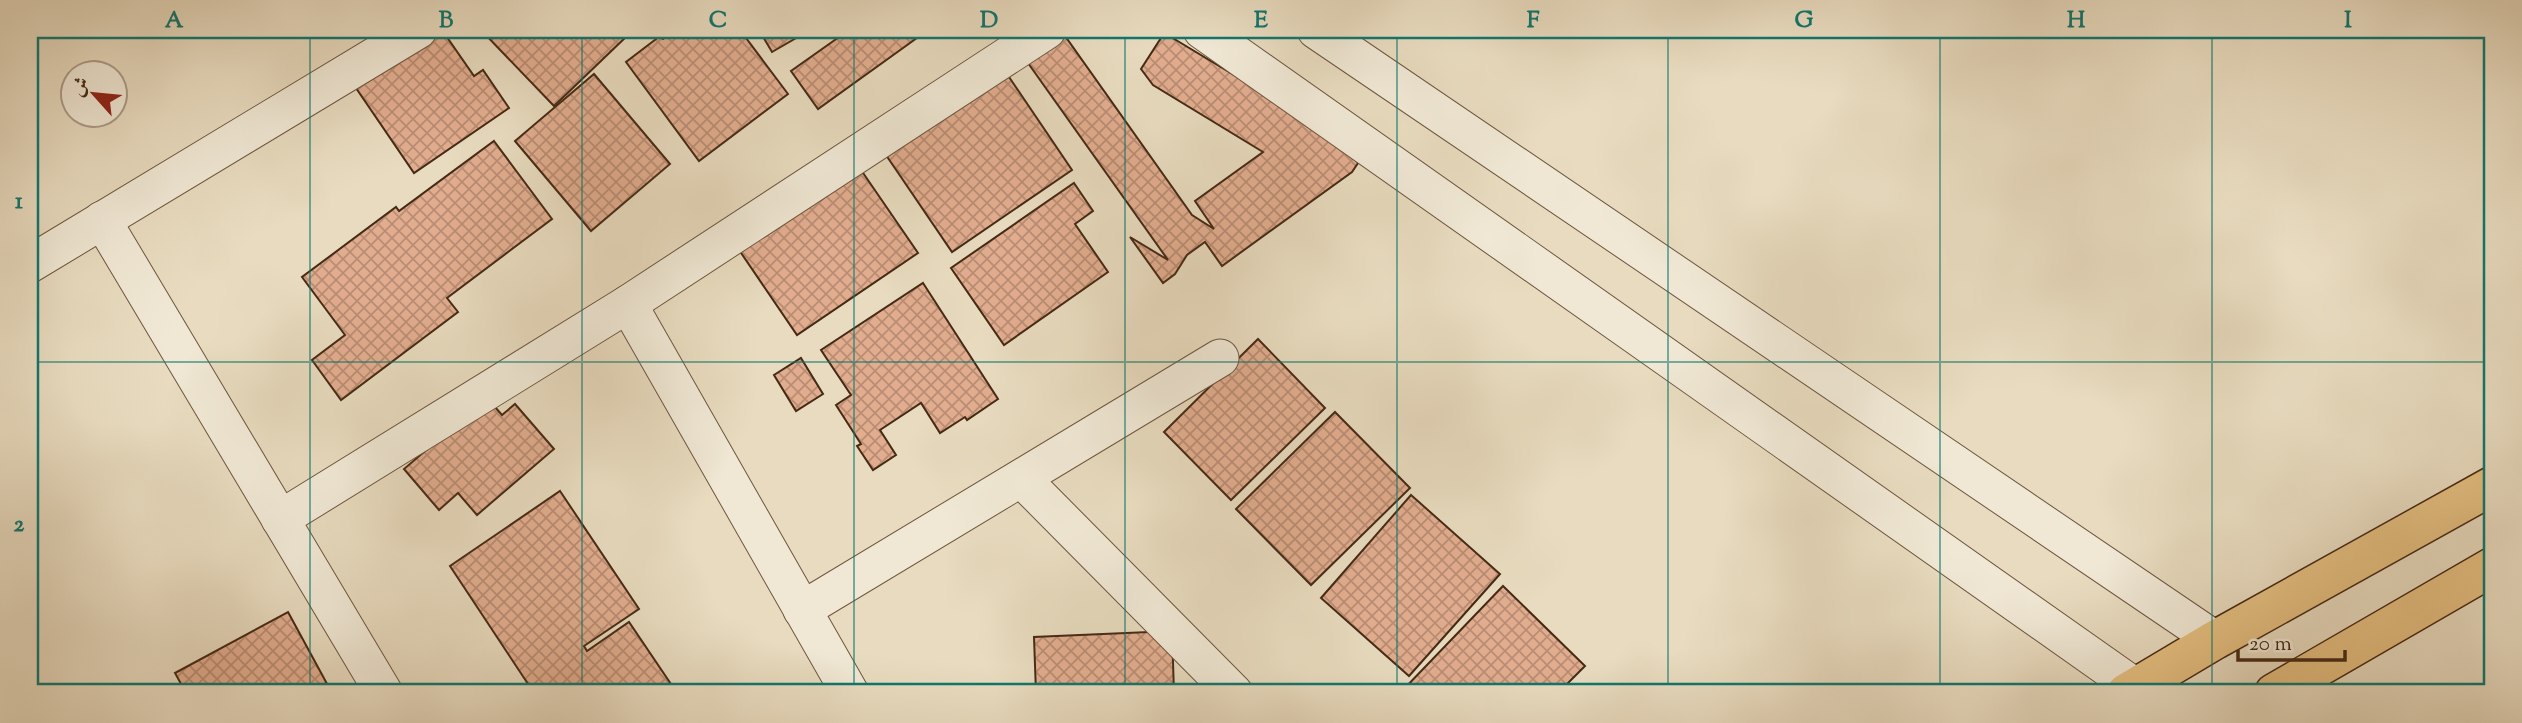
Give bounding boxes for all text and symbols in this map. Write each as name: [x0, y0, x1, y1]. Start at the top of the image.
text: A: [165, 5, 184, 38]
text: B: [439, 5, 454, 38]
text: C: [709, 5, 727, 38]
text: D: [980, 5, 998, 38]
text: E: [1254, 5, 1268, 38]
text: F: [1527, 5, 1540, 38]
text: G: [1795, 5, 1814, 38]
text: H: [2067, 5, 2086, 38]
text: I: [2344, 5, 2352, 38]
north arrow: [60, 60, 130, 130]
text: ش: [65, 73, 97, 102]
text: 1: [15, 186, 23, 219]
text: 2: [14, 509, 25, 542]
scale bar: [2238, 618, 2345, 662]
text: 20 m: [2249, 630, 2292, 660]

